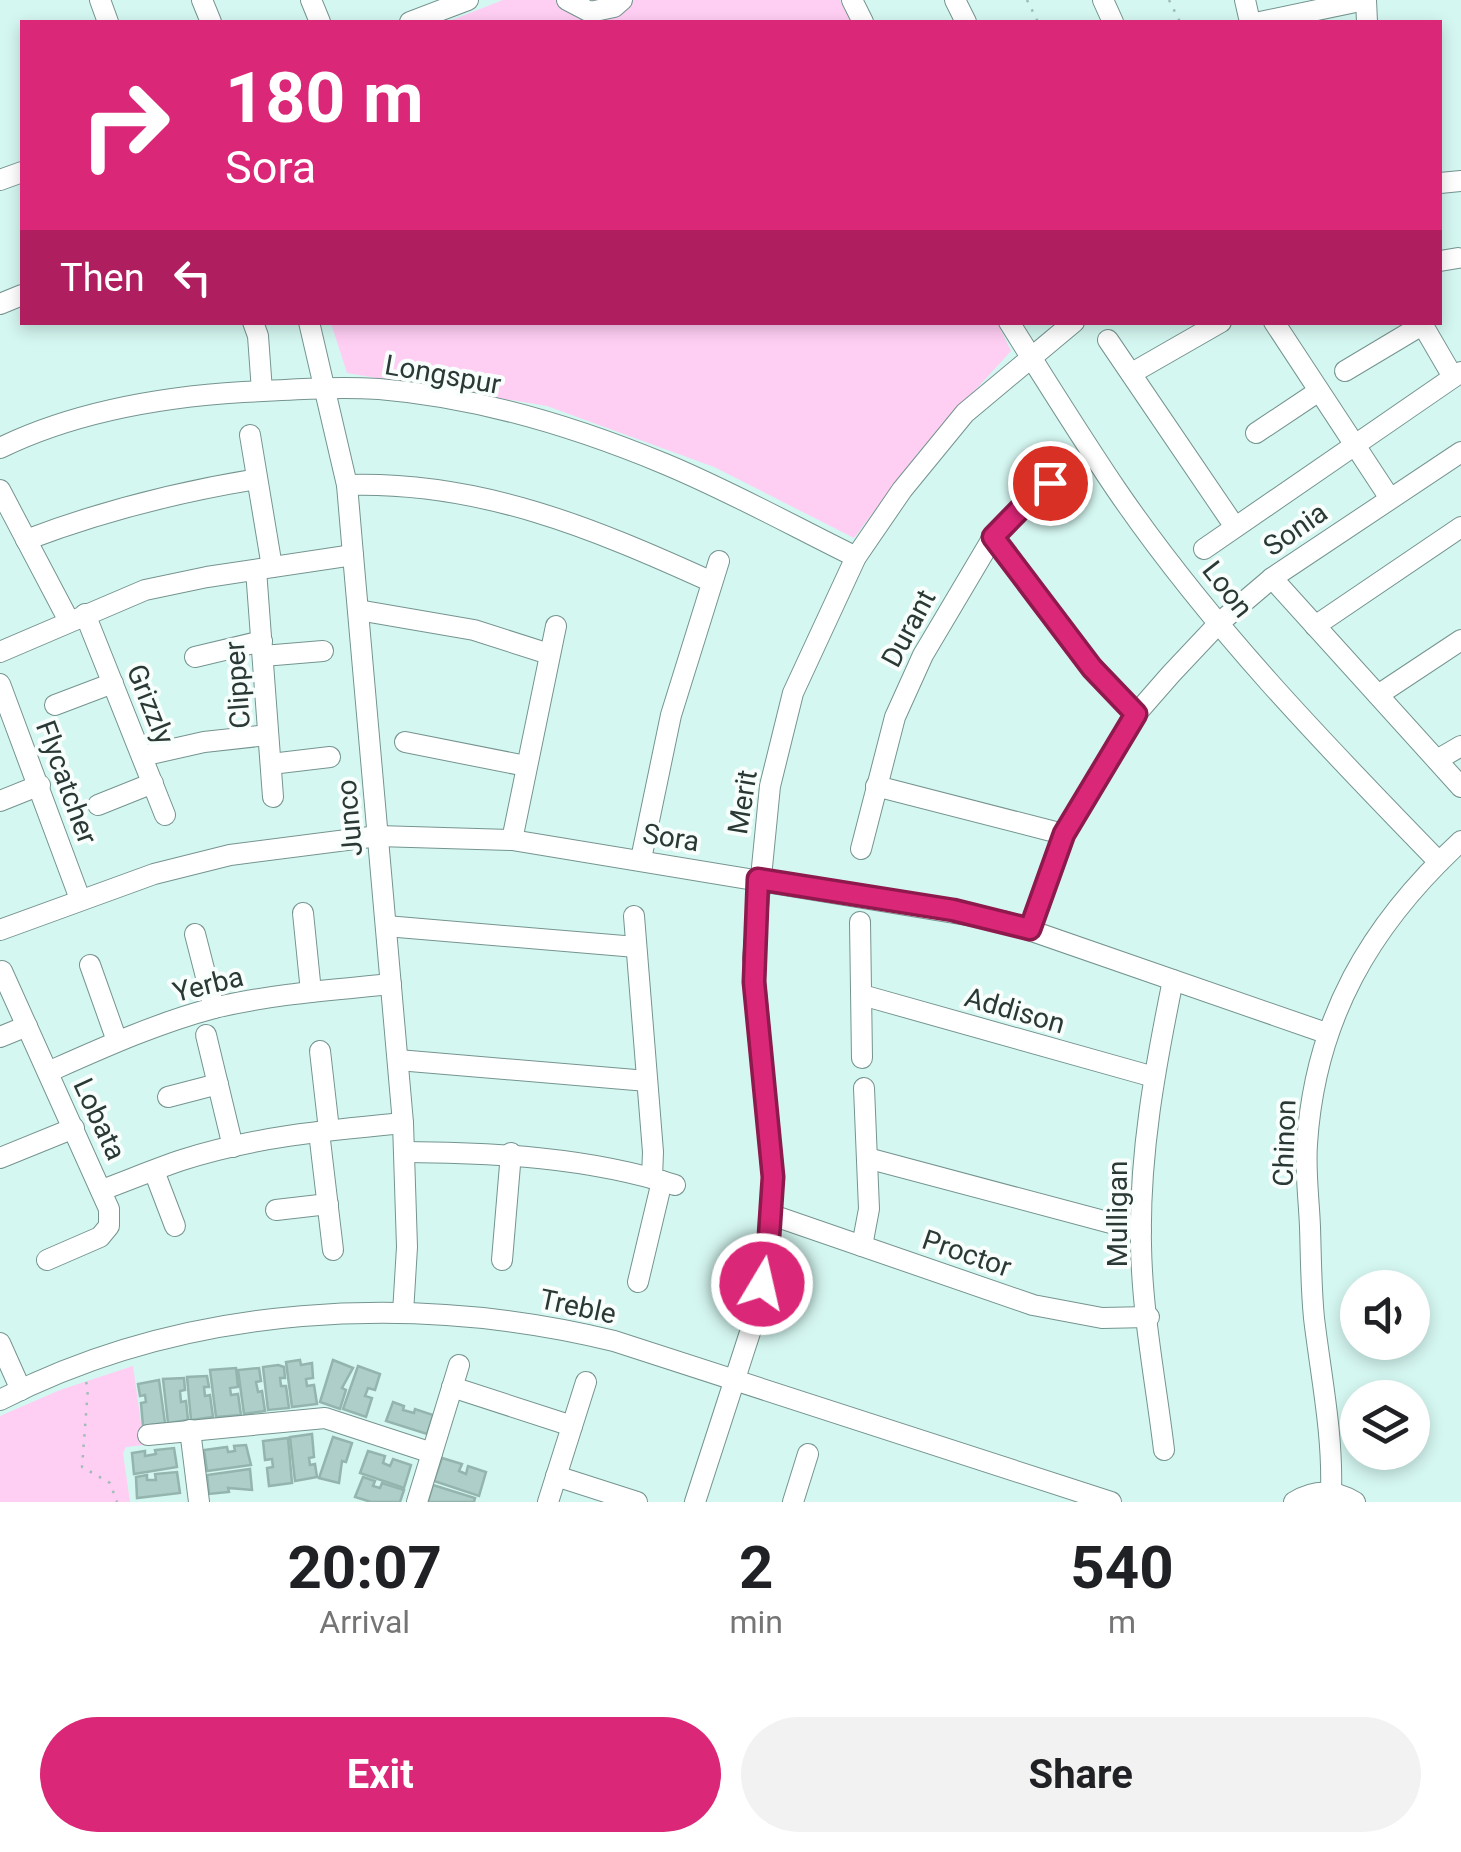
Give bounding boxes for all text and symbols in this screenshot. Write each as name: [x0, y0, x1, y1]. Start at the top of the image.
text: 180 m: [225, 57, 424, 139]
icon: right: [60, 60, 190, 190]
text: Sora: [225, 141, 316, 194]
icon: left: [165, 250, 220, 305]
text: Then: [60, 256, 145, 300]
street label: Longspur: [382, 348, 504, 401]
pin: [1008, 441, 1093, 526]
icon: arrive: [1023, 456, 1078, 511]
street label: Sonia: [1257, 496, 1333, 563]
street label: Loon: [1195, 555, 1260, 624]
street label: Durant: [874, 584, 942, 672]
street label: Clipper: [218, 640, 257, 730]
street label: Grizzly: [120, 659, 181, 749]
street label: Flycatcher: [29, 716, 104, 849]
street label: Merit: [721, 768, 764, 837]
street label: Junco: [330, 778, 369, 858]
street label: Sora: [640, 817, 702, 858]
street label: Yerba: [170, 960, 247, 1009]
street label: Addison: [961, 980, 1069, 1040]
street label: Lobata: [66, 1073, 133, 1165]
street label: Chinon: [1266, 1099, 1303, 1187]
street label: Mulligan: [1101, 1161, 1134, 1267]
street label: Proctor: [918, 1223, 1016, 1284]
position arrow: [710, 1232, 814, 1336]
map controls: [1340, 1270, 1430, 1470]
button: sound: [1340, 1270, 1430, 1360]
street label: Treble: [537, 1282, 619, 1331]
button: layers: [1340, 1380, 1430, 1470]
text: 20:07: [287, 1532, 442, 1603]
text: 2: [739, 1532, 773, 1603]
text: 540: [1070, 1532, 1174, 1603]
text: Arrival: [319, 1603, 410, 1641]
text: min: [729, 1603, 783, 1641]
text: m: [1108, 1603, 1136, 1641]
button: Exit: [40, 1717, 721, 1832]
button: Share: [741, 1717, 1421, 1832]

